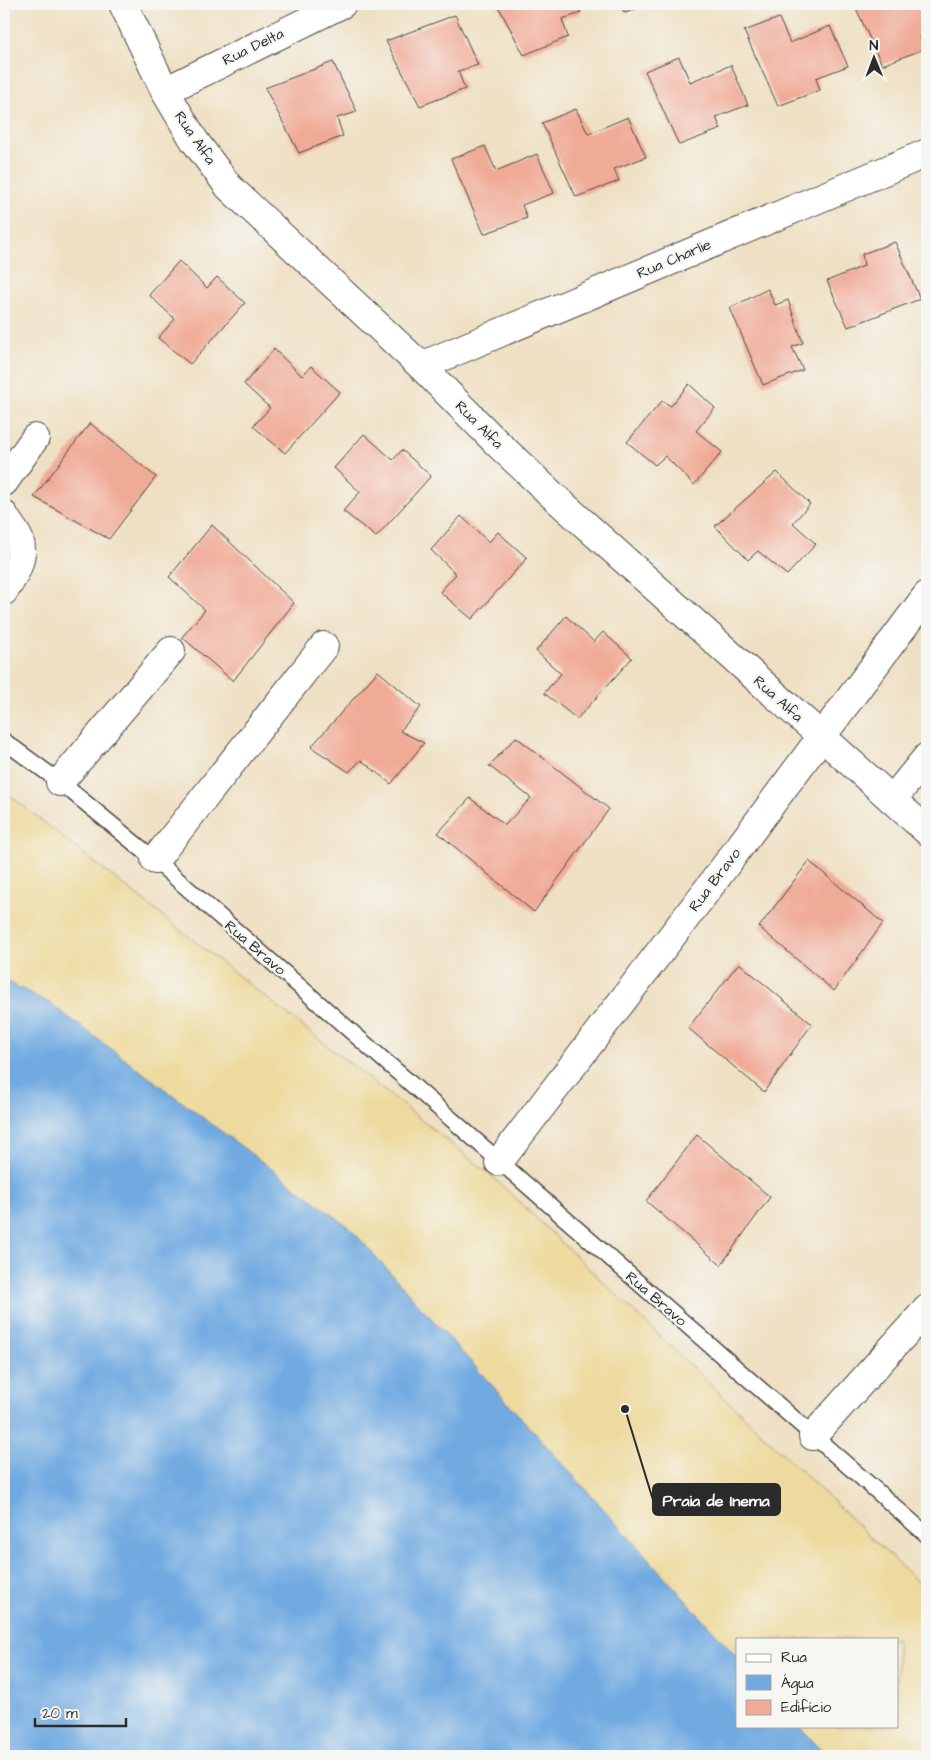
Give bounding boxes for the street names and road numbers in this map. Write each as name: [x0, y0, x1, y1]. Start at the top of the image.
street label: Rua Delta: [219, 23, 288, 71]
street label: Rua Alfa: [169, 107, 221, 169]
street label: Rua Charlie: [634, 234, 714, 284]
street label: Rua Alfa: [450, 396, 508, 454]
street label: Rua Alfa: [749, 671, 808, 727]
street label: Rua Bravo: [684, 843, 746, 916]
street label: Rua Bravo: [220, 916, 291, 981]
street label: Rua Bravo: [621, 1267, 692, 1332]

